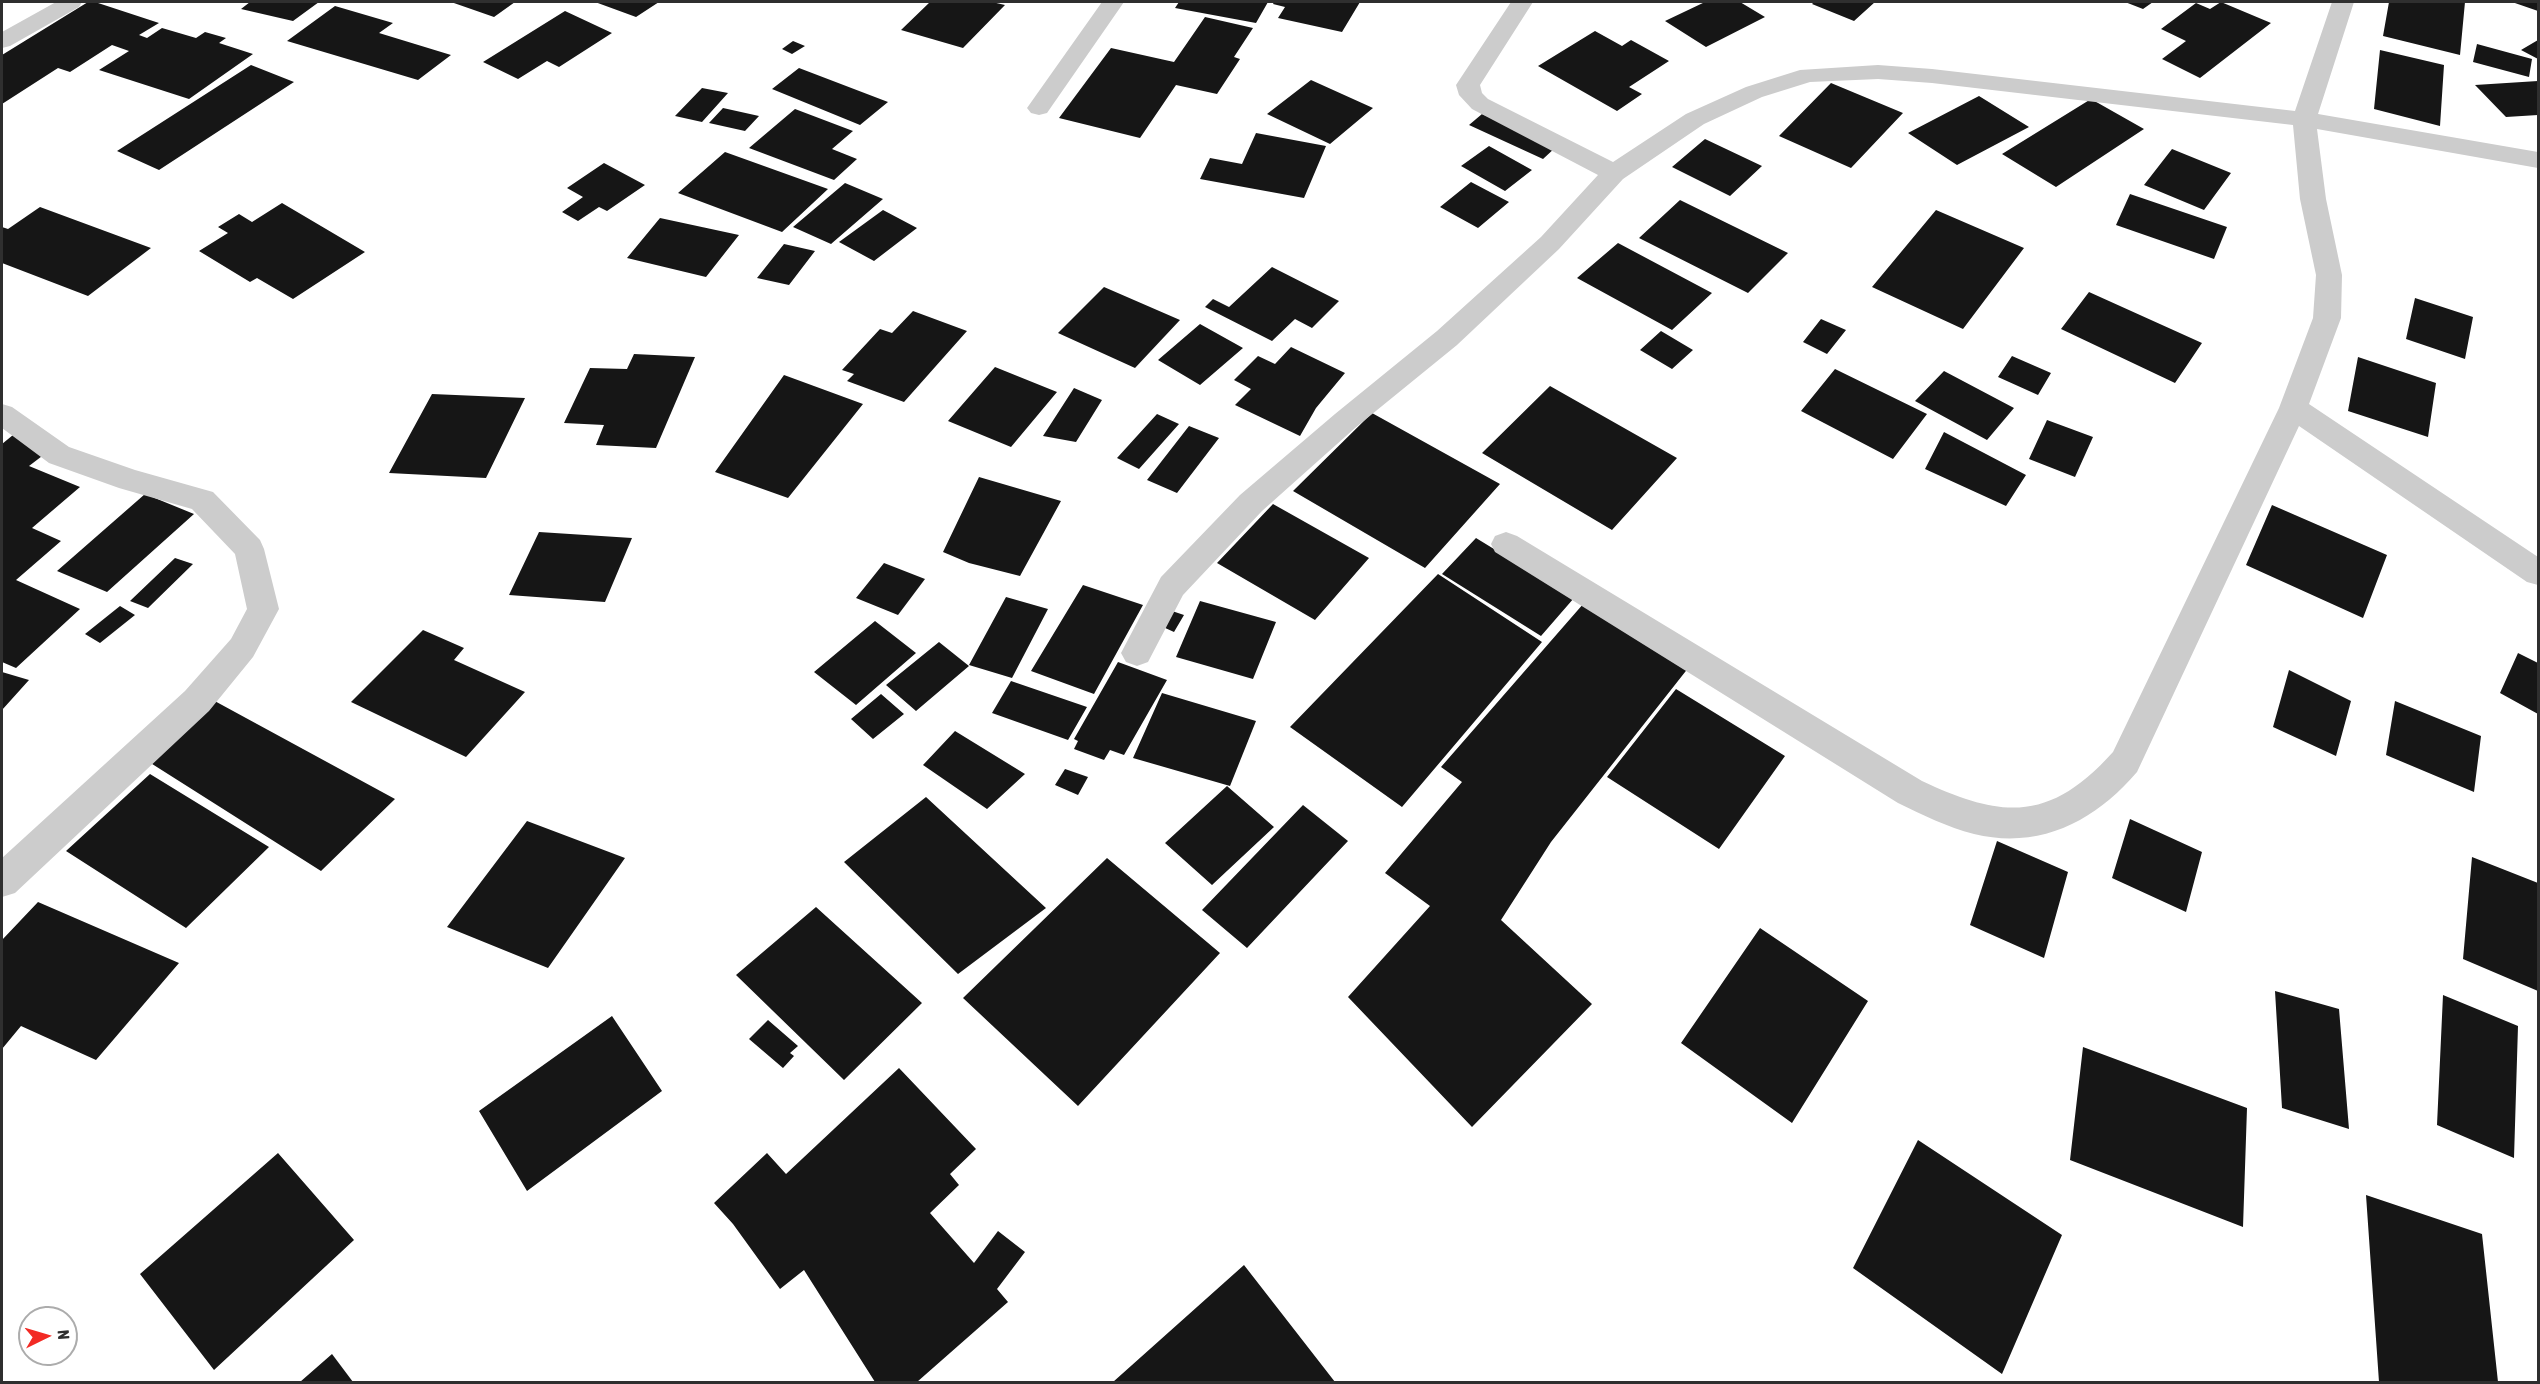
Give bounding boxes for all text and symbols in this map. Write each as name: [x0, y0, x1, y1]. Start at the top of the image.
north arrow: [18, 1306, 78, 1366]
text: N: [55, 1329, 73, 1340]

